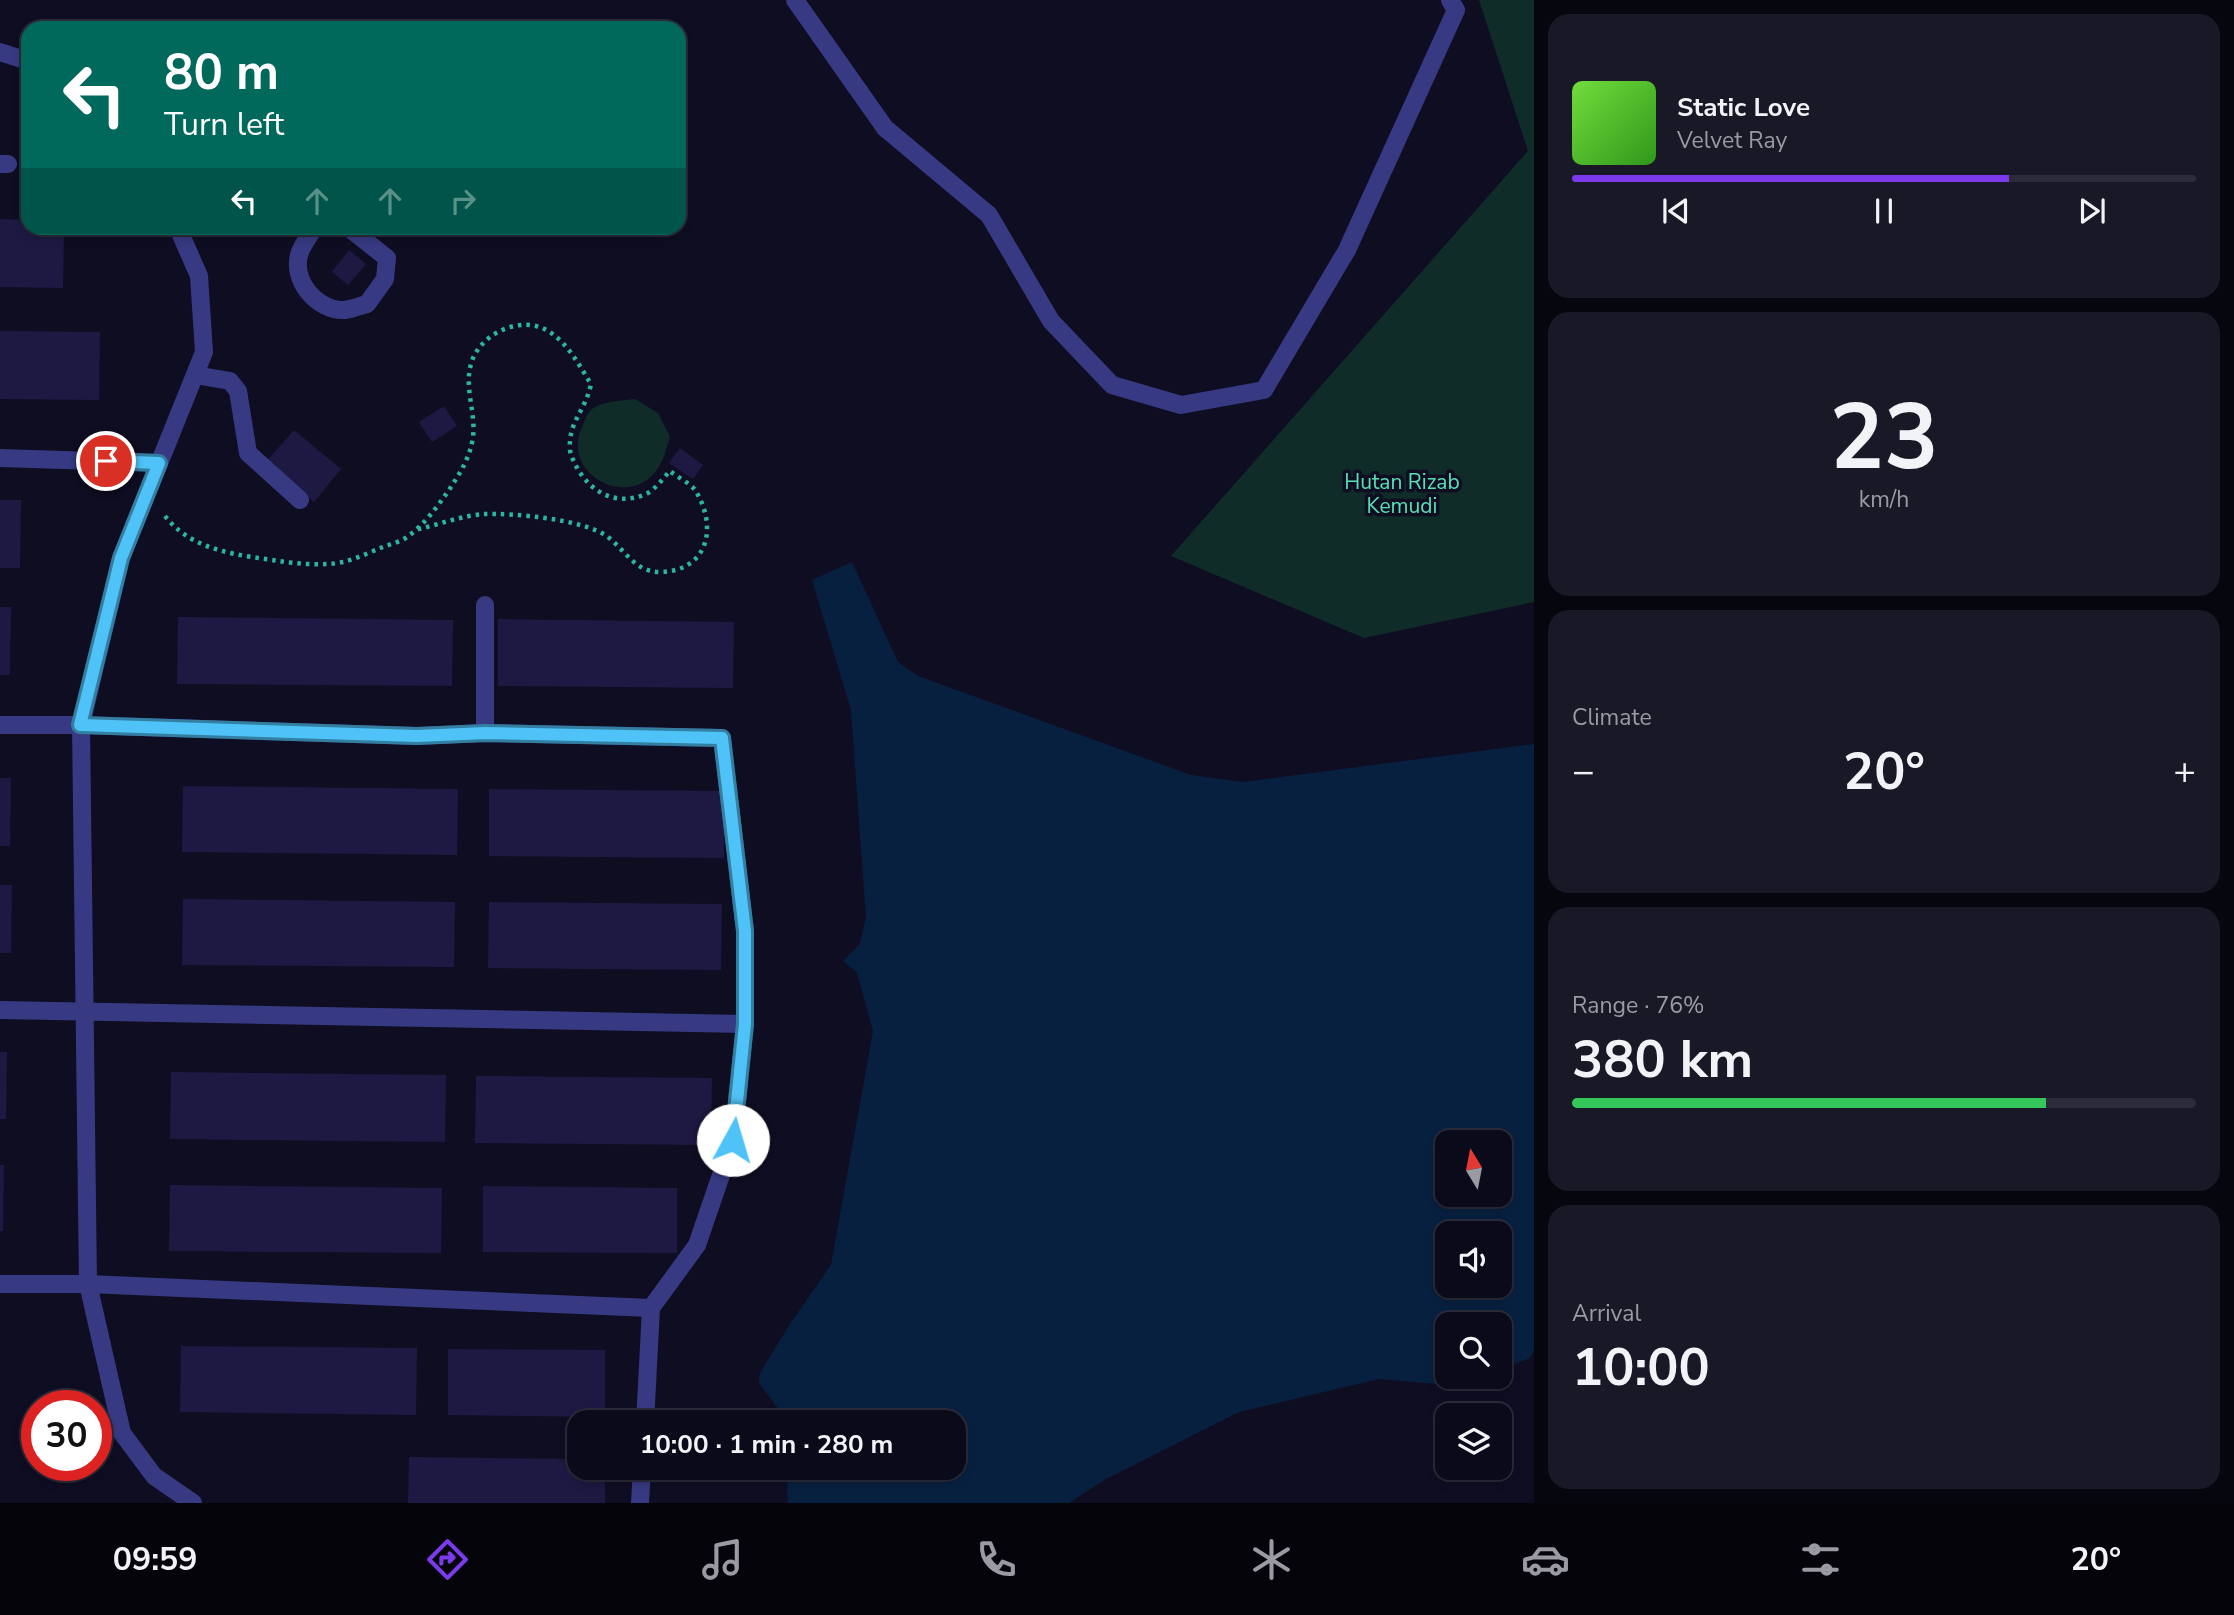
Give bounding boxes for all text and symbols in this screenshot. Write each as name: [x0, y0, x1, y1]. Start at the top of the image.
text: 80 m: [164, 39, 279, 106]
icon: left: [49, 49, 140, 140]
text: Static Love: [1677, 90, 1810, 125]
text: Turn left: [164, 103, 284, 146]
text: Velvet Ray: [1677, 125, 1787, 156]
icon: left: [225, 182, 263, 220]
icon: ahead: [298, 182, 336, 220]
icon: ahead: [371, 182, 409, 220]
icon: right: [444, 182, 482, 220]
icon: previous: [1657, 192, 1695, 230]
icon: pause: [1865, 192, 1903, 230]
icon: next: [2073, 192, 2111, 230]
text: 23: [1829, 376, 1939, 500]
pin: [76, 431, 136, 491]
icon: arrive: [87, 442, 125, 480]
park label: Hutan Rizab Kemudi: [1344, 468, 1460, 520]
text: km/h: [1859, 484, 1909, 515]
text: Climate: [1572, 702, 1652, 733]
text: 20°: [1843, 736, 1925, 807]
text: −: [1572, 746, 1595, 797]
text: +: [2173, 746, 2196, 797]
text: Range · 76%: [1572, 990, 1704, 1021]
text: 380 km: [1572, 1024, 1753, 1095]
position arrow: [696, 1103, 770, 1177]
north arrow: [1435, 1130, 1512, 1208]
map controls: [1435, 1130, 1512, 1480]
button: sound: [1435, 1221, 1512, 1298]
text: Arrival: [1572, 1298, 1641, 1329]
button: search: [1435, 1312, 1512, 1389]
text: 10:00: [1572, 1332, 1710, 1403]
speed limit sign: 30: [21, 1390, 112, 1481]
button: layers: [1435, 1403, 1512, 1480]
text: 10:00 · 1 min · 280 m: [640, 1427, 893, 1462]
icon: directions: [423, 1535, 472, 1584]
icon: music: [698, 1535, 747, 1584]
icon: phone: [972, 1535, 1021, 1584]
icon: climate: [1247, 1535, 1296, 1584]
icon: car: [1521, 1535, 1570, 1584]
icon: filters: [1796, 1535, 1845, 1584]
text: 09:59: [113, 1538, 198, 1581]
text: 20°: [2071, 1538, 2121, 1581]

